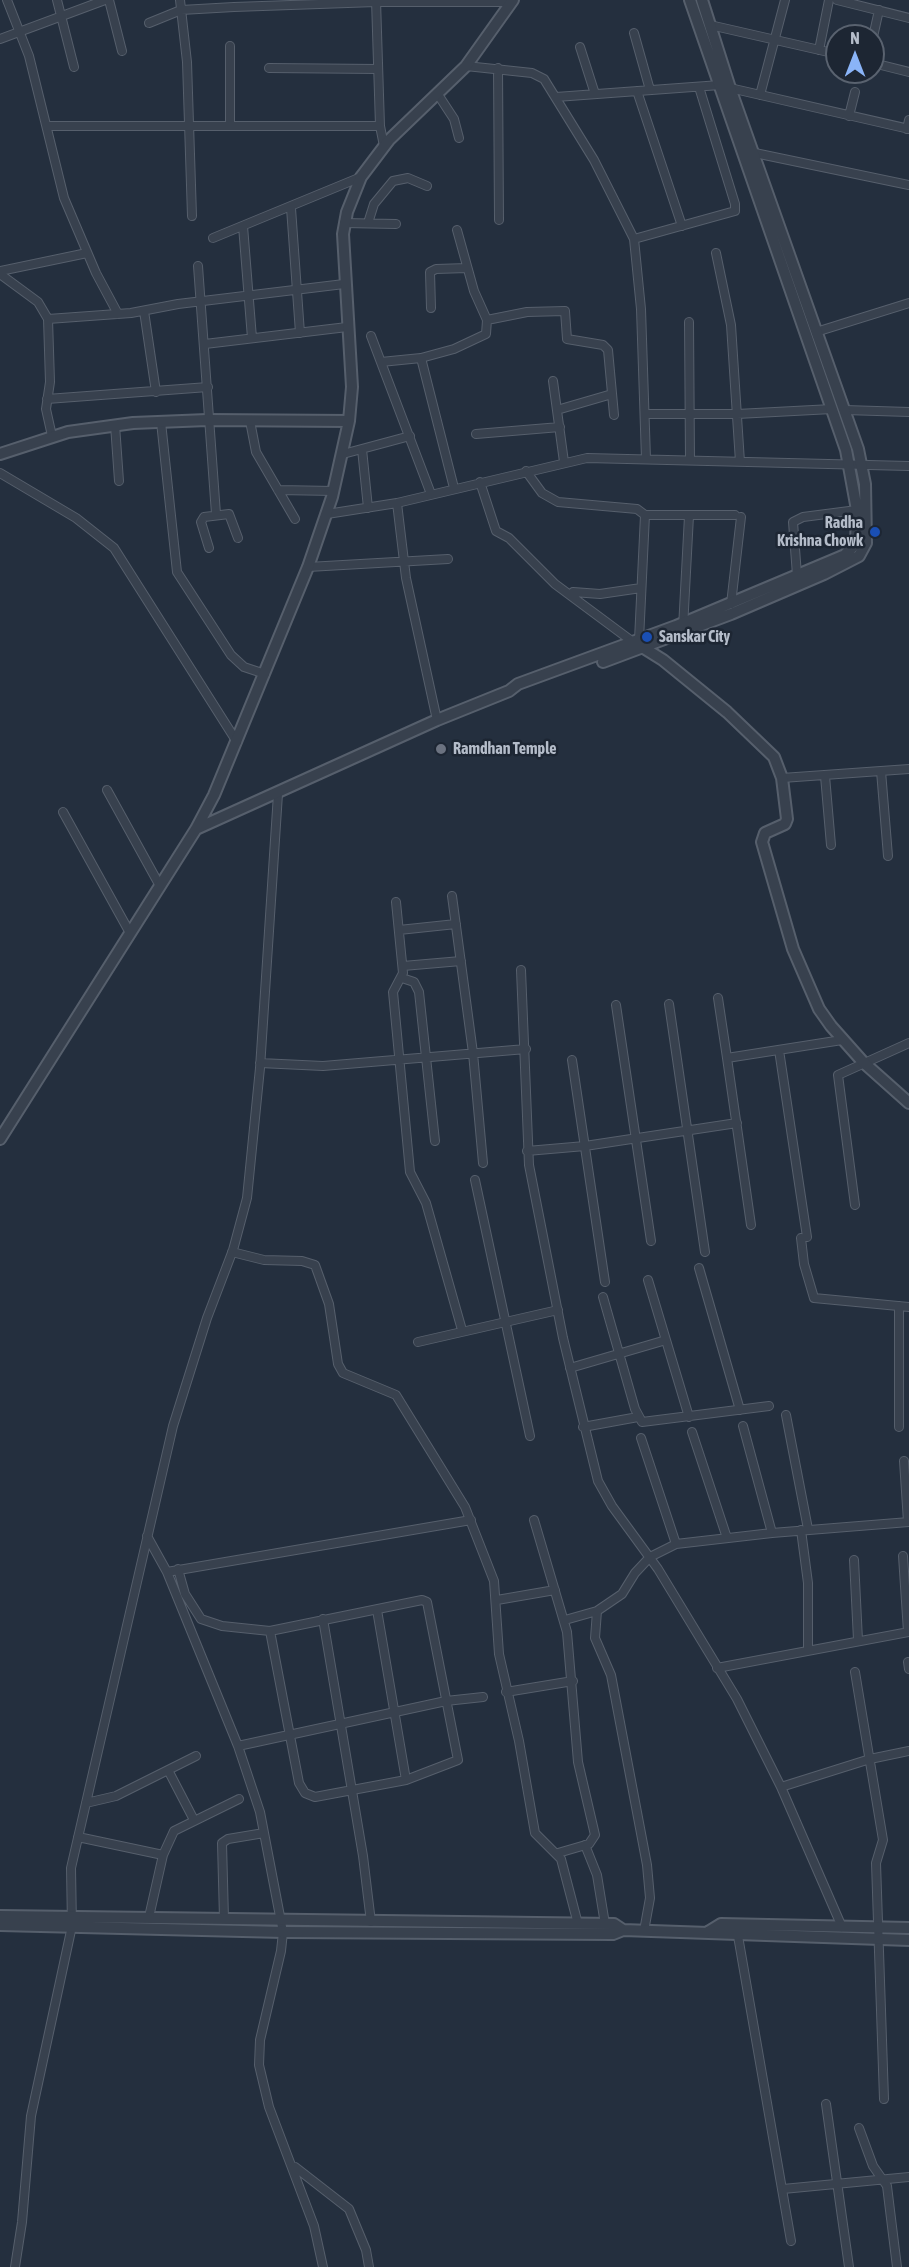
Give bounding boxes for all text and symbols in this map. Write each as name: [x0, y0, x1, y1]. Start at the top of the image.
north arrow: [825, 24, 885, 84]
text: N: [850, 29, 860, 47]
place label: Radha Krishna Chowk: [777, 513, 863, 551]
marker: Radha Krishna Chowk: [868, 525, 882, 539]
place label: Sanskar City: [659, 627, 730, 647]
marker: Sanskar City: [640, 630, 654, 644]
place label: Ramdhan Temple: [453, 739, 556, 759]
marker: Ramdhan Temple: [434, 742, 448, 756]

